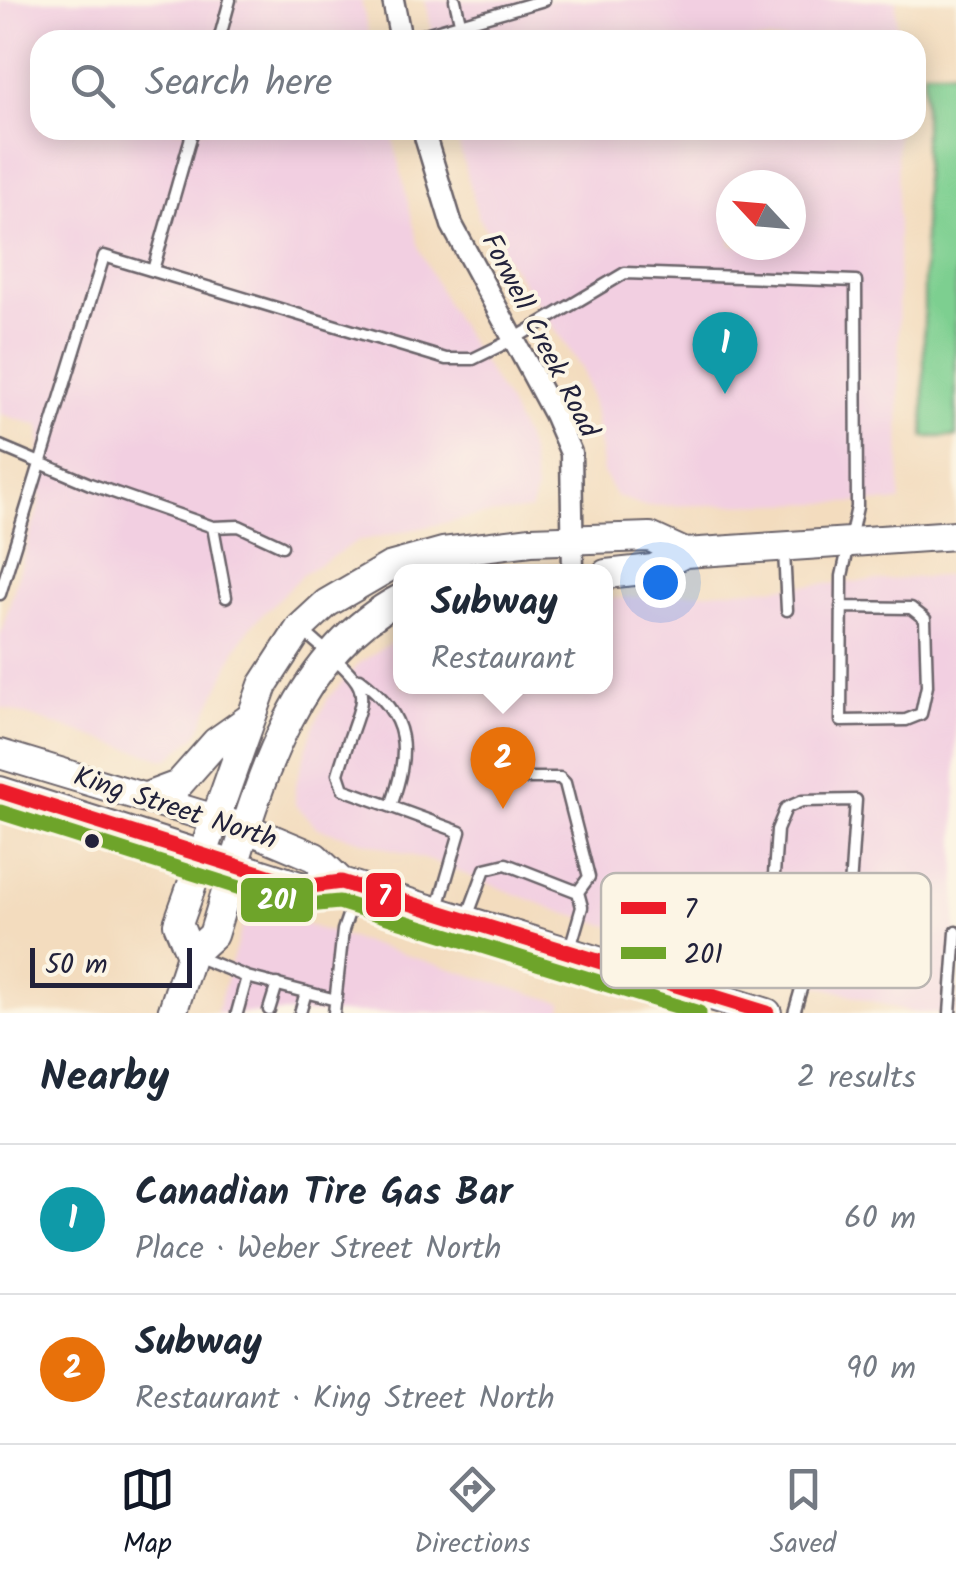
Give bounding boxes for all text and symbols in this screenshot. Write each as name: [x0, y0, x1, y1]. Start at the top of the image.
search box: [30, 30, 926, 140]
text: Search here: [145, 55, 332, 115]
icon: search: [65, 58, 120, 113]
north arrow: [716, 170, 806, 260]
street label: Forwell Creek Road: [468, 226, 611, 447]
pin: 1: [692, 312, 758, 394]
your location: [635, 557, 686, 608]
popup: [393, 564, 613, 694]
text: Subway: [431, 574, 558, 634]
text: Restaurant: [431, 634, 575, 685]
pin: 2: [470, 726, 536, 809]
street label: King Street North: [67, 755, 283, 863]
unlabelled marker: [82, 831, 102, 851]
line badge: 7: [364, 871, 403, 919]
legend: [601, 873, 931, 988]
text: 7: [377, 875, 391, 920]
line badge: 201: [239, 876, 315, 924]
text: 201: [257, 879, 297, 924]
text: 7: [684, 888, 698, 933]
text: 201: [684, 933, 723, 978]
scale bar: [30, 943, 192, 988]
text: 50 m: [45, 943, 108, 988]
text: Nearby: [40, 1045, 169, 1112]
text: 2 results: [797, 1053, 916, 1104]
text: Canadian Tire Gas Bar: [135, 1164, 512, 1224]
text: 1: [68, 1194, 77, 1245]
text: 60 m: [844, 1194, 916, 1245]
text: Place · Weber Street North: [135, 1224, 501, 1275]
text: Subway: [135, 1314, 262, 1374]
text: 2: [63, 1344, 82, 1395]
text: 90 m: [846, 1344, 916, 1395]
text: Restaurant · King Street North: [135, 1374, 555, 1425]
tab: Map: [120, 1462, 175, 1567]
tab: Directions: [414, 1462, 530, 1567]
tab: Saved: [770, 1462, 836, 1567]

